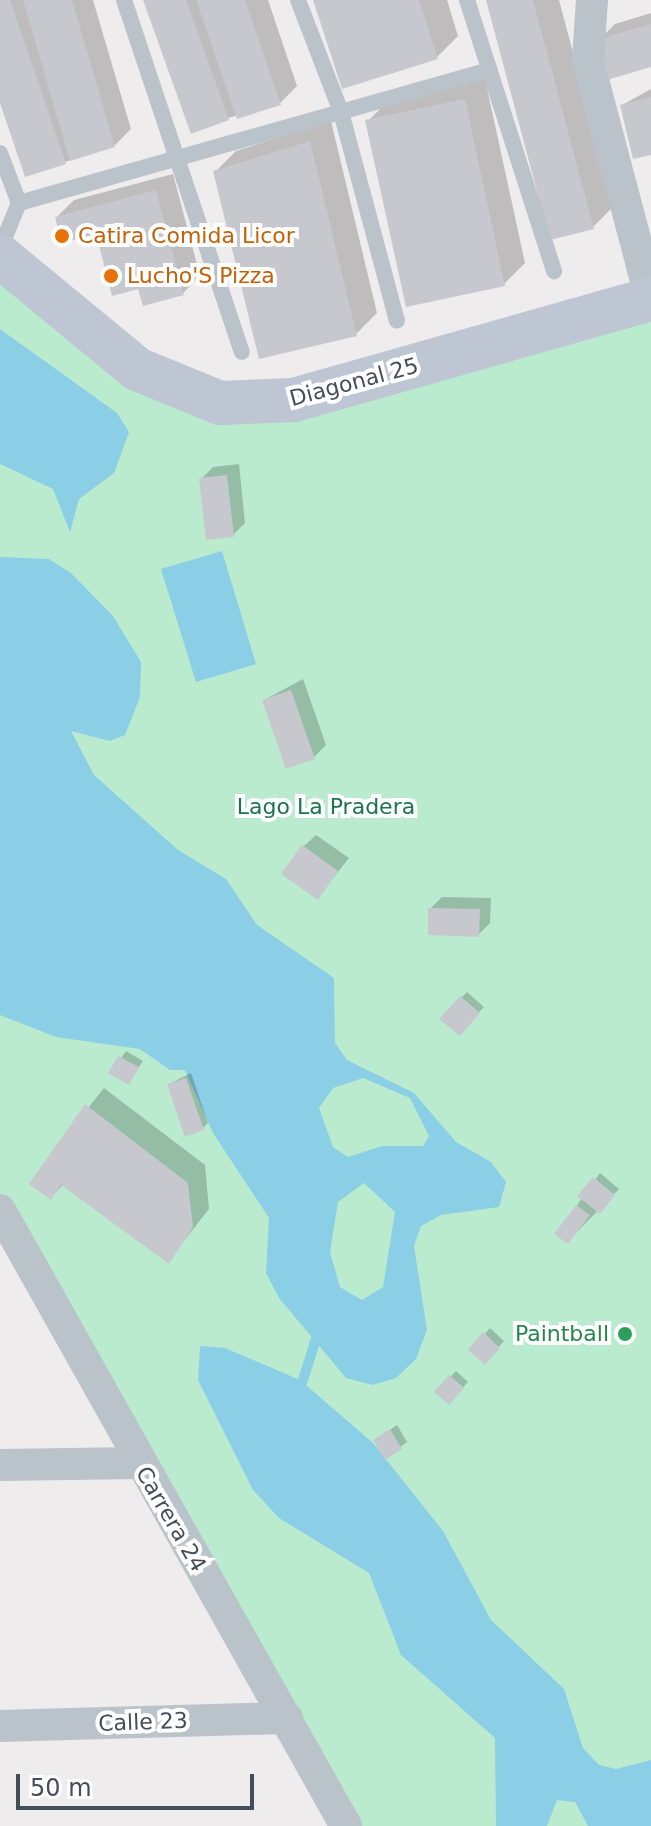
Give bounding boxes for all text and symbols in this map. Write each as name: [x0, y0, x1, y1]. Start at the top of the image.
place label: Catira Comida Licor: [78, 223, 295, 249]
marker: Catira Comida Licor: [53, 227, 71, 245]
place label: Lucho'S Pizza: [127, 263, 275, 289]
marker: Lucho'S Pizza: [102, 267, 120, 285]
street label: Diagonal 25: [287, 352, 421, 412]
park label: Lago La Pradera: [237, 794, 415, 820]
place label: Paintball: [515, 1321, 609, 1347]
marker: Paintball: [616, 1325, 634, 1343]
street label: Carrera 24: [130, 1462, 212, 1576]
street label: Calle 23: [98, 1707, 188, 1737]
scale bar: [20, 1758, 258, 1808]
text: 50 m: [30, 1774, 92, 1802]

